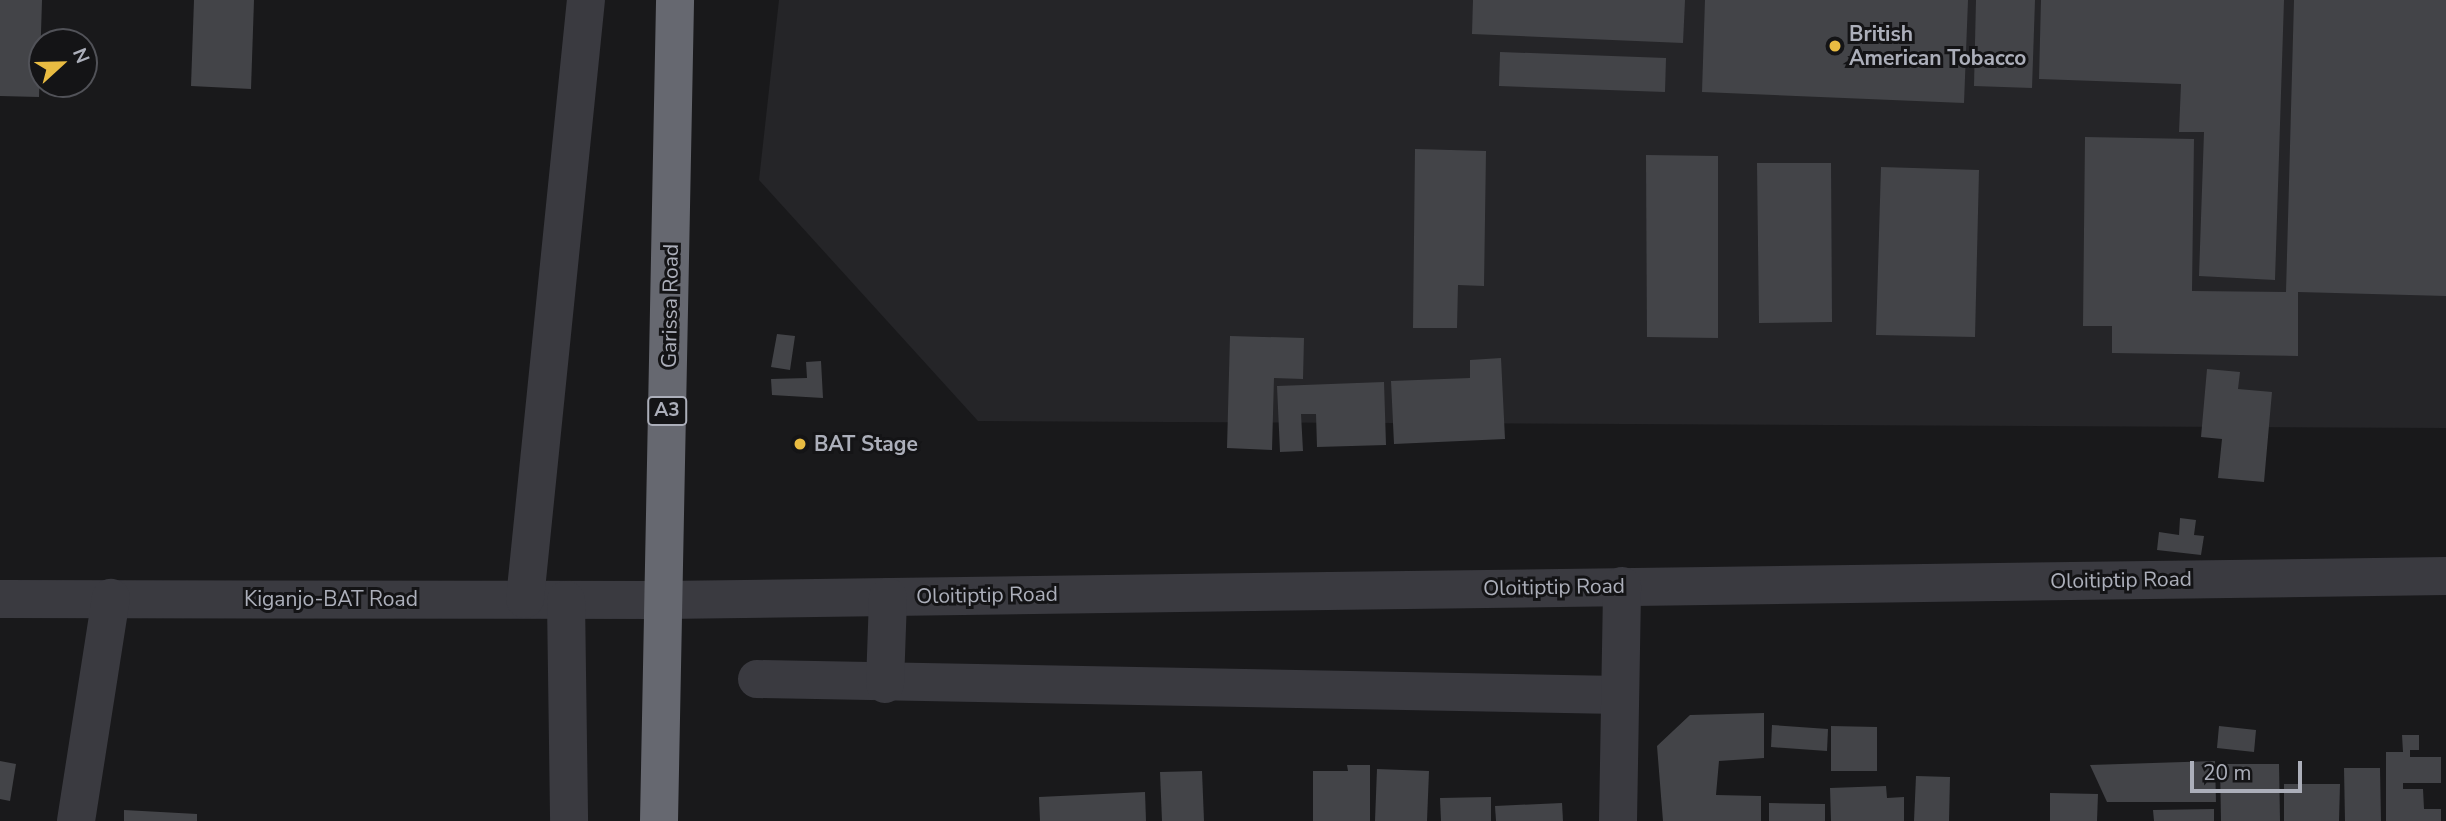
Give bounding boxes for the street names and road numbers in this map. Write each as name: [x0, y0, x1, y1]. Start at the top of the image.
street label: Garissa Road: [656, 244, 684, 368]
road number: A3: [646, 396, 688, 426]
street label: Oloitiptip Road: [2050, 566, 2192, 594]
street label: Oloitiptip Road: [1483, 573, 1625, 601]
street label: Oloitiptip Road: [916, 581, 1058, 609]
street label: Kiganjo-BAT Road: [244, 586, 418, 612]

